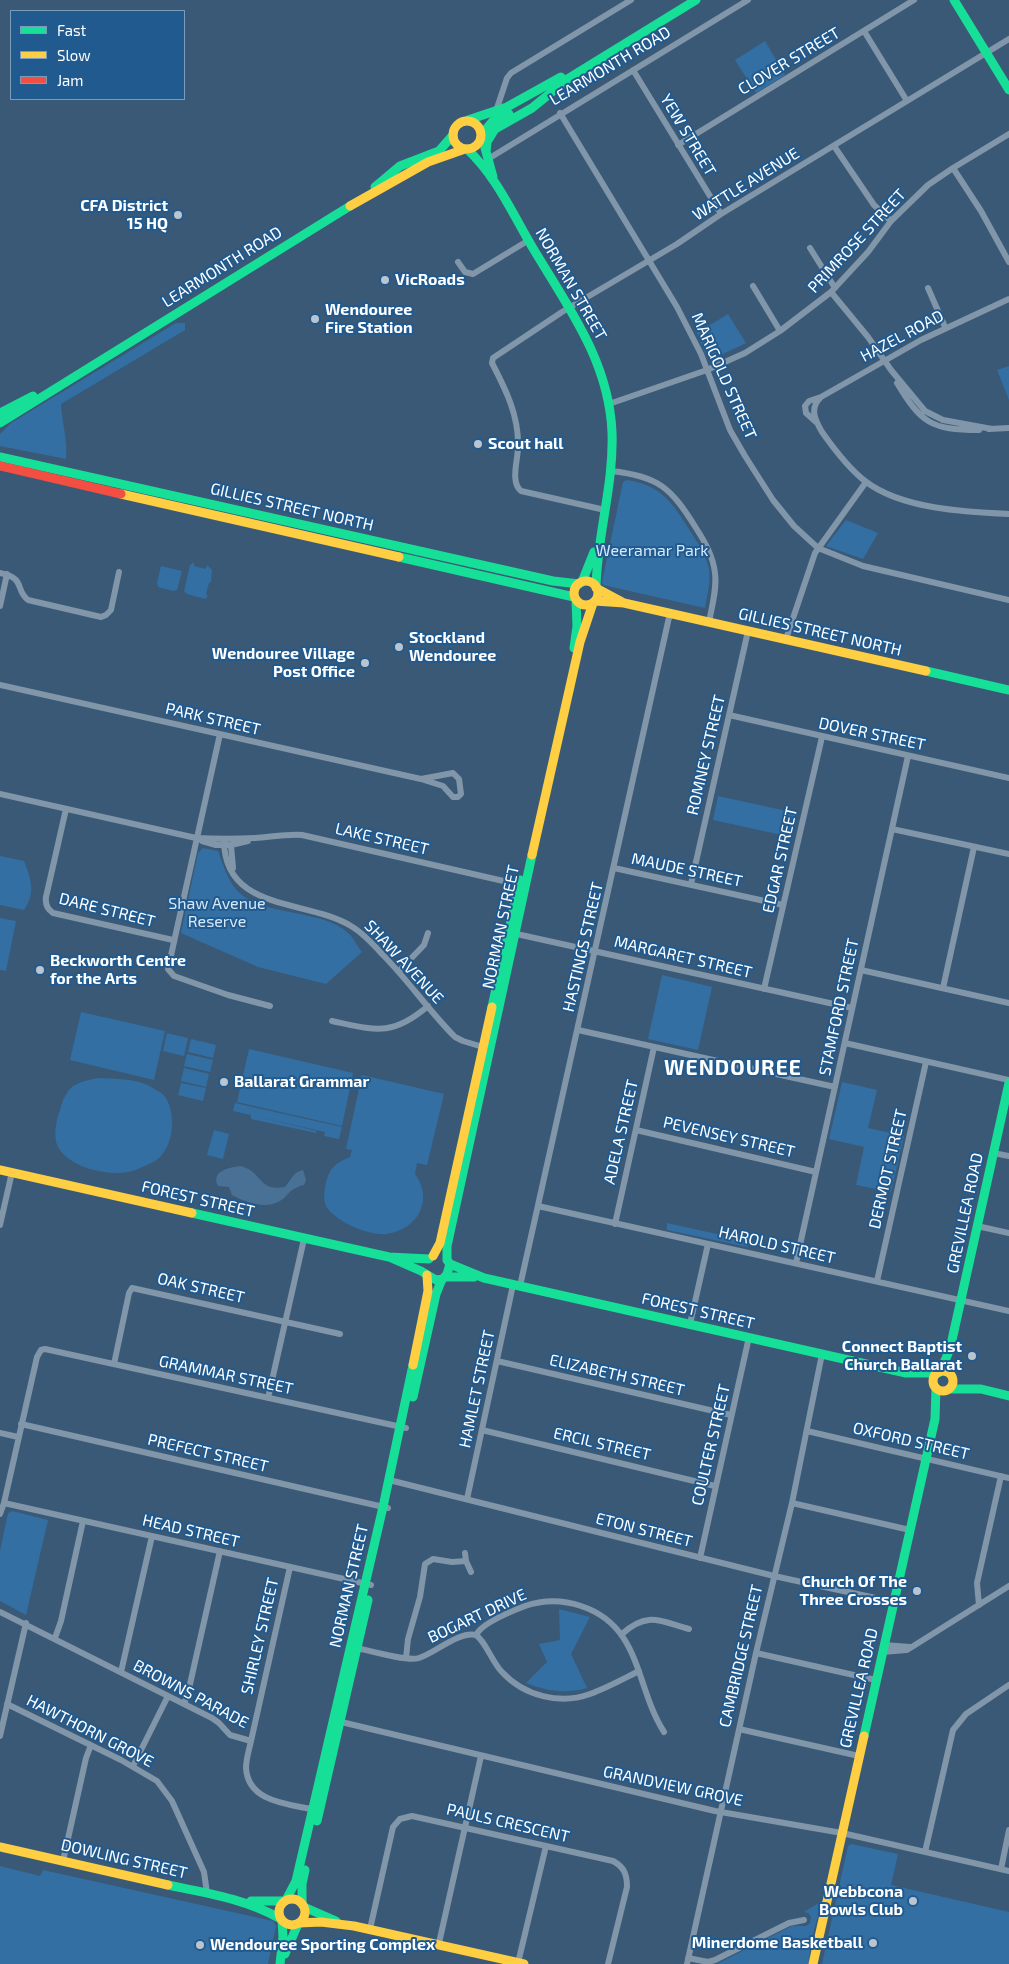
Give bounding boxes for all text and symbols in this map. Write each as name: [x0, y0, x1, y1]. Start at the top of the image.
legend: [10, 10, 185, 100]
text: Fast: [57, 21, 86, 39]
street label: LEARMONTH ROAD: [546, 22, 674, 110]
street label: CLOVER STREET: [735, 23, 843, 99]
text: Slow: [57, 46, 91, 64]
text: Jam: [57, 71, 83, 89]
street label: YEW STREET: [656, 91, 720, 179]
street label: WATTLE AVENUE: [689, 143, 803, 225]
street label: PRIMROSE STREET: [804, 185, 910, 297]
place label: CFA District 15 HQ: [80, 196, 168, 234]
marker: CFA District 15 HQ: [172, 209, 184, 221]
street label: LEARMONTH ROAD: [159, 222, 285, 312]
street label: NORMAN STREET: [531, 225, 611, 343]
place label: VicRoads: [395, 270, 465, 290]
marker: VicRoads: [379, 274, 391, 286]
place label: Wendouree Fire Station: [325, 300, 413, 338]
street label: HAZEL ROAD: [857, 306, 947, 366]
street label: MARIGOLD STREET: [687, 310, 761, 442]
marker: Wendouree Fire Station: [309, 313, 321, 325]
place label: Scout hall: [488, 434, 564, 454]
marker: Scout hall: [472, 438, 484, 450]
street label: GILLIES STREET NORTH: [208, 479, 376, 535]
park label: Weeramar Park: [596, 541, 708, 561]
street label: GILLIES STREET NORTH: [736, 604, 904, 660]
place label: Stockland Wendouree: [409, 628, 496, 666]
marker: Stockland Wendouree: [393, 641, 405, 653]
place label: Wendouree Village Post Office: [212, 644, 355, 682]
marker: Wendouree Village Post Office: [359, 657, 371, 669]
street label: ROMNEY STREET: [683, 693, 729, 817]
street label: PARK STREET: [164, 699, 262, 739]
street label: DOVER STREET: [817, 713, 927, 755]
street label: EDGAR STREET: [758, 805, 802, 915]
street label: LAKE STREET: [333, 819, 431, 859]
street label: MAUDE STREET: [630, 849, 744, 891]
street label: NORMAN STREET: [479, 863, 523, 991]
street label: HASTINGS STREET: [559, 880, 607, 1014]
street label: DARE STREET: [57, 889, 157, 931]
park label: Shaw Avenue Reserve: [168, 894, 266, 932]
street label: SHAW AVENUE: [360, 916, 448, 1008]
street label: MARGARET STREET: [612, 932, 754, 982]
street label: STAMFORD STREET: [815, 937, 863, 1077]
place label: Beckworth Centre for the Arts: [50, 951, 186, 989]
marker: Beckworth Centre for the Arts: [34, 964, 46, 976]
district label: WENDOUREE: [663, 1055, 803, 1081]
place label: Ballarat Grammar: [234, 1072, 369, 1092]
marker: Ballarat Grammar: [218, 1076, 230, 1088]
street label: ADELA STREET: [600, 1078, 642, 1186]
street label: DERMOT STREET: [865, 1107, 911, 1231]
street label: PEVENSEY STREET: [661, 1113, 797, 1161]
street label: GREVILLEA ROAD: [943, 1151, 987, 1275]
street label: FOREST STREET: [140, 1177, 256, 1221]
street label: HAROLD STREET: [717, 1222, 837, 1268]
street label: OAK STREET: [155, 1269, 247, 1307]
street label: FOREST STREET: [640, 1289, 756, 1333]
street label: HAMLET STREET: [455, 1328, 499, 1450]
place label: Connect Baptist Church Ballarat: [842, 1337, 962, 1375]
street label: ELIZABETH STREET: [548, 1350, 686, 1400]
marker: Connect Baptist Church Ballarat: [966, 1350, 978, 1362]
street label: GRAMMAR STREET: [157, 1351, 295, 1399]
street label: COULTER STREET: [688, 1382, 734, 1508]
street label: OXFORD STREET: [851, 1418, 971, 1464]
street label: ERCIL STREET: [551, 1423, 653, 1465]
street label: PREFECT STREET: [146, 1430, 270, 1476]
street label: ETON STREET: [594, 1509, 694, 1551]
street label: HEAD STREET: [141, 1510, 241, 1552]
street label: NORMAN STREET: [325, 1522, 373, 1650]
place label: Church Of The Three Crosses: [799, 1572, 907, 1610]
street label: SHIRLEY STREET: [237, 1576, 283, 1696]
street label: CAMBRIDGE STREET: [715, 1583, 767, 1729]
street label: BOGART DRIVE: [425, 1585, 529, 1647]
marker: Church Of The Three Crosses: [911, 1585, 923, 1597]
street label: GREVILLEA ROAD: [836, 1626, 882, 1750]
street label: BROWNS PARADE: [130, 1656, 252, 1732]
street label: HAWTHORN GROVE: [23, 1691, 157, 1771]
street label: GRANDVIEW GROVE: [601, 1762, 745, 1810]
street label: PAULS CRESCENT: [445, 1799, 571, 1847]
street label: DOWLING STREET: [59, 1835, 189, 1883]
place label: Webbcona Bowls Club: [819, 1882, 903, 1920]
marker: Webbcona Bowls Club: [907, 1895, 919, 1907]
place label: Minerdome Basketball: [692, 1933, 863, 1953]
place label: Wendouree Sporting Complex: [210, 1935, 435, 1955]
marker: Minerdome Basketball: [867, 1937, 879, 1949]
marker: Wendouree Sporting Complex: [194, 1939, 206, 1951]

